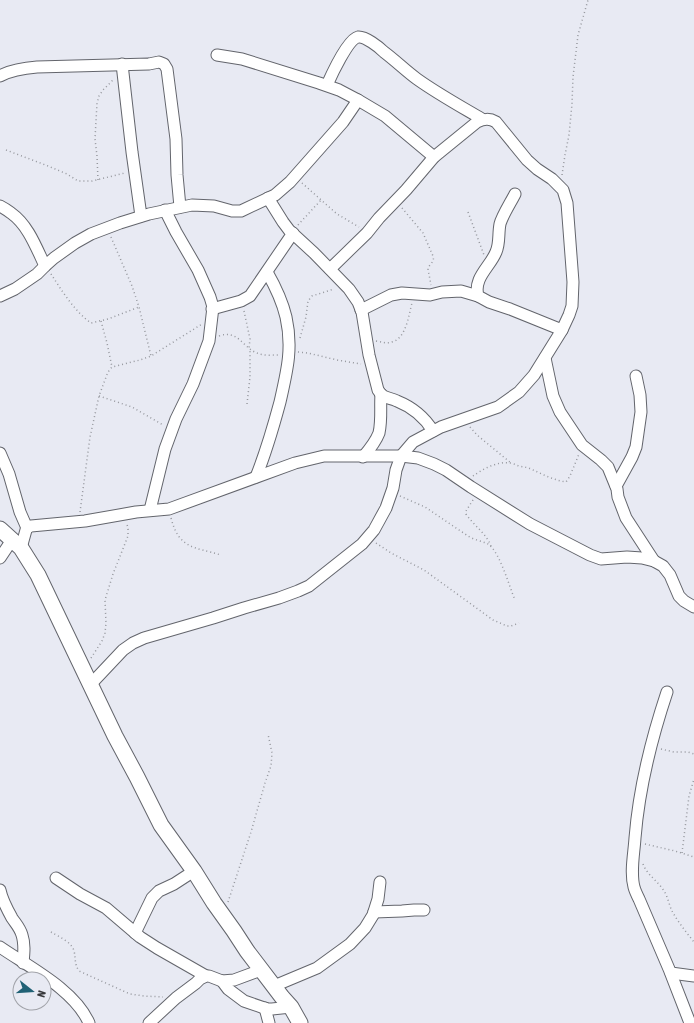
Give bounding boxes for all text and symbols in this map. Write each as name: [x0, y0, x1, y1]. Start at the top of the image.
north arrow: [12, 971, 52, 1011]
text: N: [35, 989, 48, 999]

